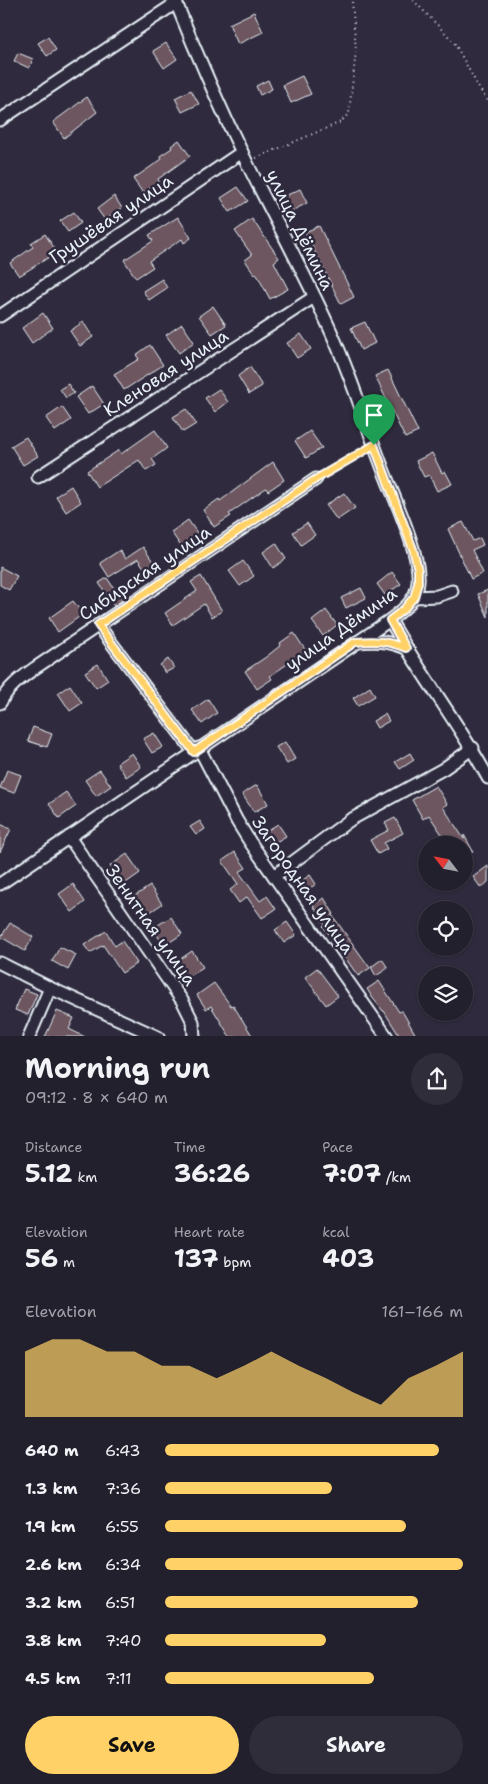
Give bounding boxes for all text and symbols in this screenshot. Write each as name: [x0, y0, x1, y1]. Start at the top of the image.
street label: улица Дёмина: [260, 166, 340, 294]
street label: Грушёвая улица: [44, 169, 178, 269]
street label: Кленовая улица: [99, 324, 233, 422]
pin: [353, 394, 395, 445]
icon: arrive: [360, 401, 388, 429]
street label: Сибирская улица: [74, 520, 216, 626]
street label: улица Дёмина: [280, 581, 402, 677]
street label: Загородная улица: [246, 811, 360, 959]
north arrow: [418, 836, 472, 891]
map controls: [418, 836, 473, 1021]
street label: Зенитная улица: [100, 859, 202, 991]
button: locate: [418, 901, 473, 956]
button: layers: [418, 966, 473, 1021]
text: Morning run: [25, 1049, 210, 1087]
button: share: [411, 1053, 463, 1105]
text: 09:12 · 8 × 640 m: [25, 1087, 168, 1108]
text: Distance: [25, 1138, 82, 1156]
text: Time: [174, 1138, 206, 1156]
text: Pace: [322, 1138, 353, 1156]
text: 5.12: [25, 1156, 73, 1190]
text: 36:26: [174, 1156, 250, 1190]
text: 7:07: [322, 1156, 381, 1190]
text: km: [73, 1168, 97, 1186]
text: /km: [381, 1168, 411, 1186]
text: Elevation: [25, 1223, 88, 1241]
text: Heart rate: [174, 1223, 245, 1241]
text: kcal: [322, 1223, 350, 1241]
text: 56: [25, 1241, 58, 1275]
text: 137: [174, 1241, 219, 1275]
text: 403: [322, 1241, 374, 1275]
text: m: [58, 1253, 75, 1271]
text: bpm: [219, 1253, 251, 1271]
text: Elevation: [25, 1301, 97, 1322]
text: 161–166 m: [382, 1301, 463, 1322]
text: 640 m: [25, 1440, 79, 1461]
text: 6:43: [105, 1440, 140, 1461]
text: 1.3 km: [25, 1478, 78, 1499]
text: 7:36: [105, 1478, 141, 1499]
text: 1.9 km: [25, 1516, 76, 1537]
text: 6:55: [105, 1516, 139, 1537]
text: 2.6 km: [25, 1554, 82, 1575]
text: 6:34: [105, 1554, 141, 1575]
text: 3.2 km: [25, 1592, 82, 1613]
text: 6:51: [105, 1592, 135, 1613]
text: 3.8 km: [25, 1630, 82, 1651]
text: 7:40: [105, 1630, 141, 1651]
text: 4.5 km: [25, 1668, 80, 1689]
text: 7:11: [105, 1668, 132, 1689]
button: Save: [25, 1716, 239, 1774]
button: Share: [249, 1716, 463, 1774]

